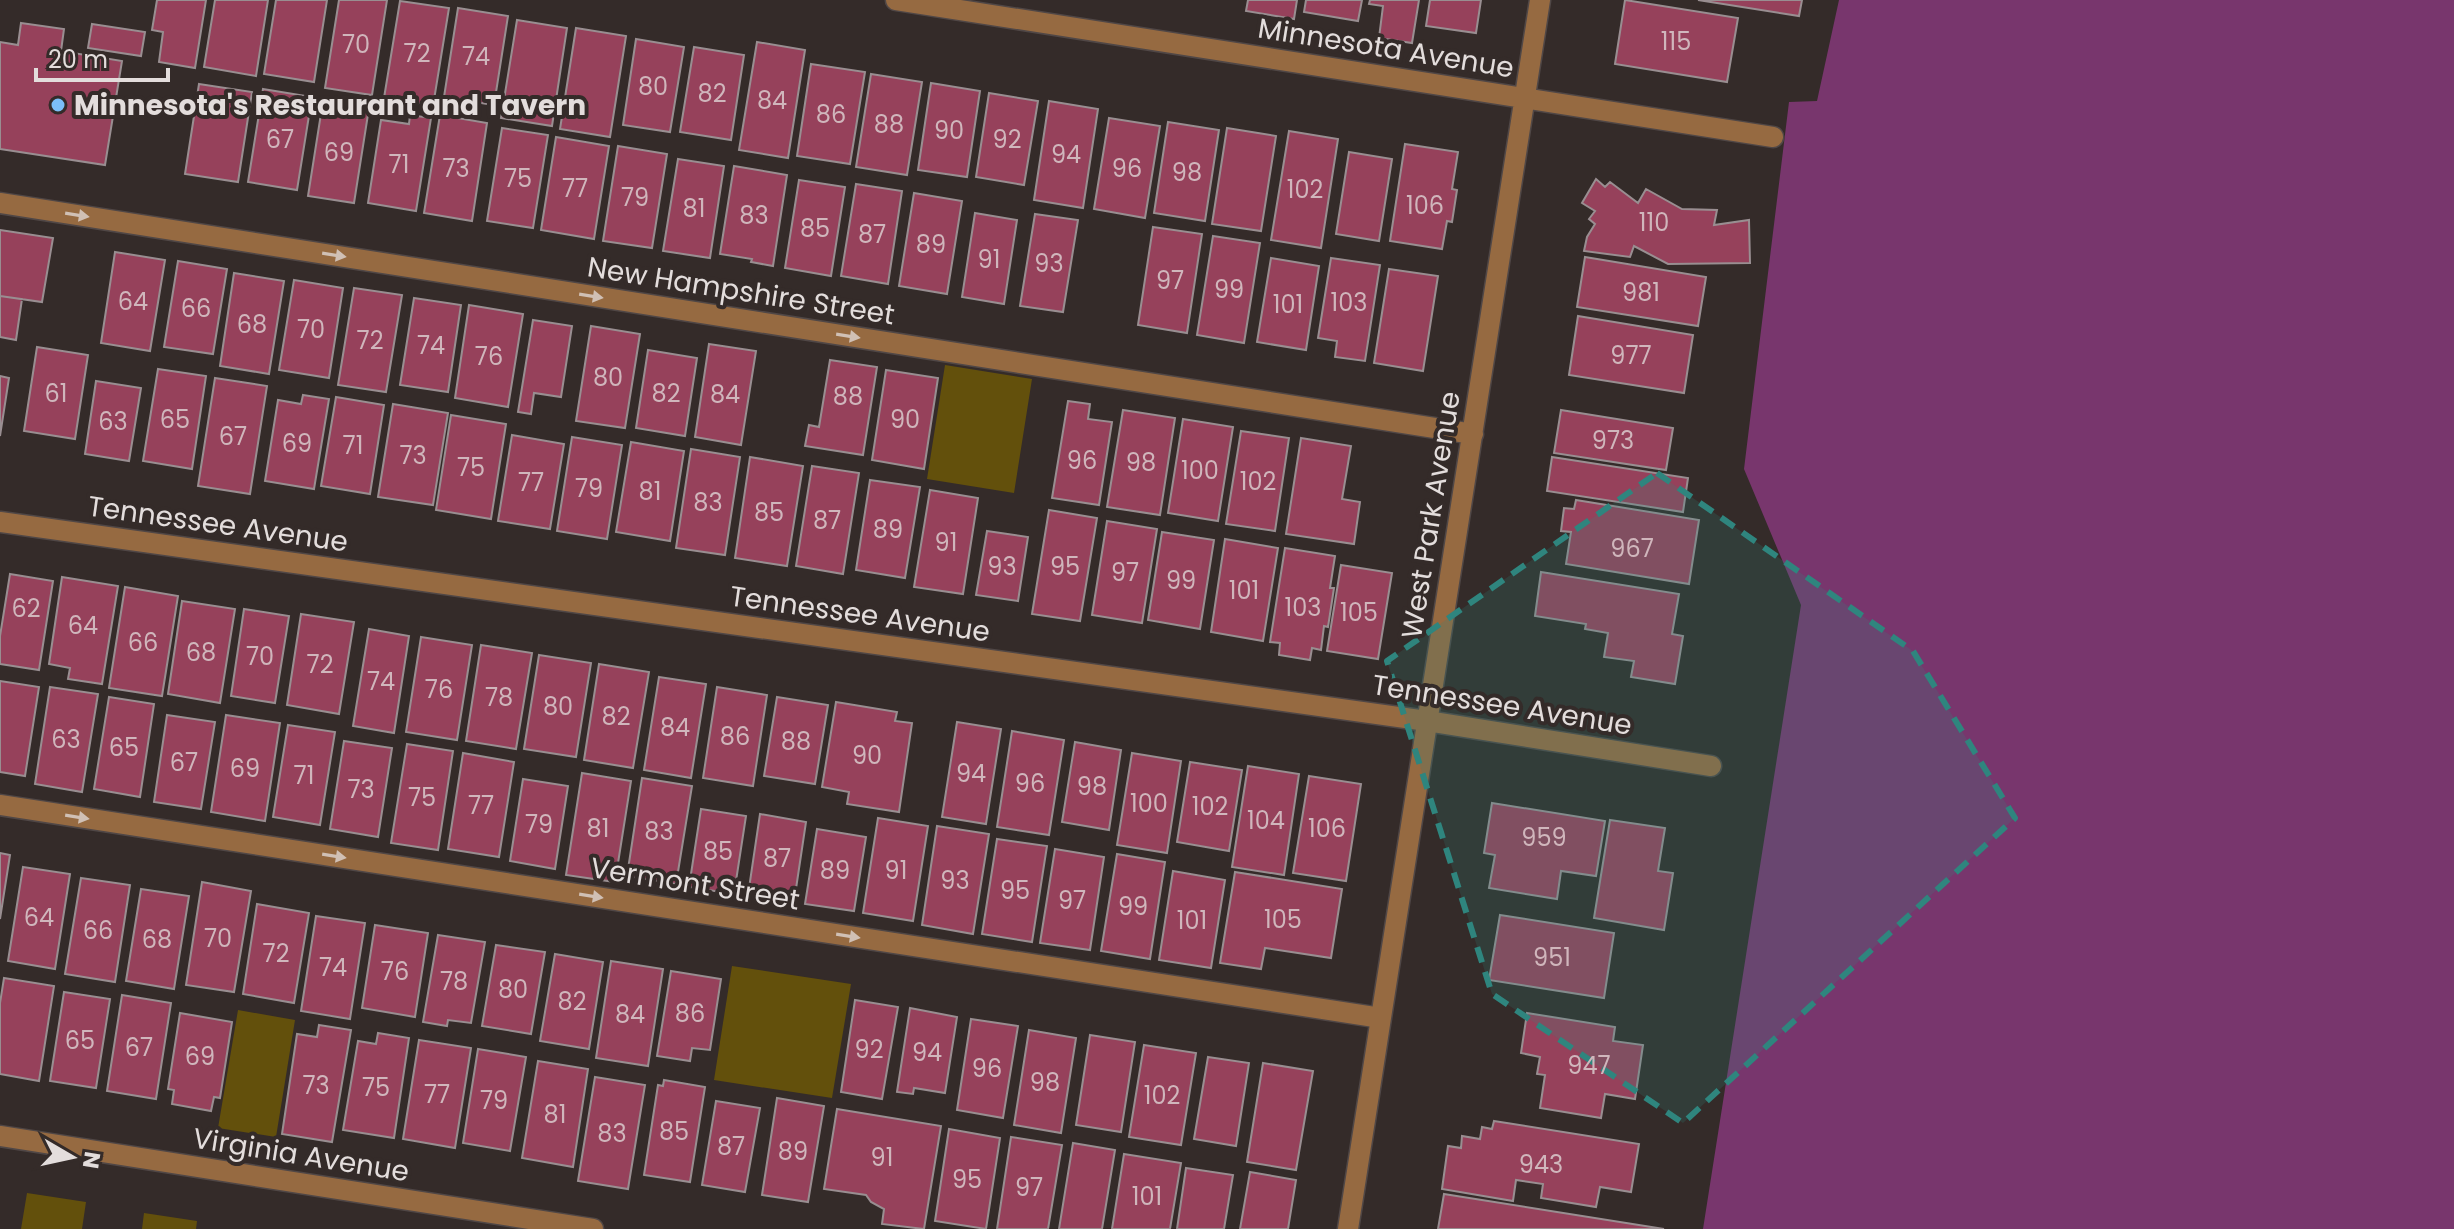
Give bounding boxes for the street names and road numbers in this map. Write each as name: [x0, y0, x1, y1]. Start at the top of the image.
street label: Minnesota Avenue: [1255, 9, 1517, 87]
street label: New Hampshire Street: [585, 247, 897, 335]
street label: West Park Avenue: [1392, 389, 1470, 641]
street label: Tennessee Avenue: [85, 486, 351, 562]
street label: Tennessee Avenue: [727, 576, 993, 652]
street label: Tennessee Avenue: [1369, 665, 1635, 745]
street label: Vermont Street: [588, 848, 802, 920]
street label: Virginia Avenue: [190, 1119, 412, 1191]

